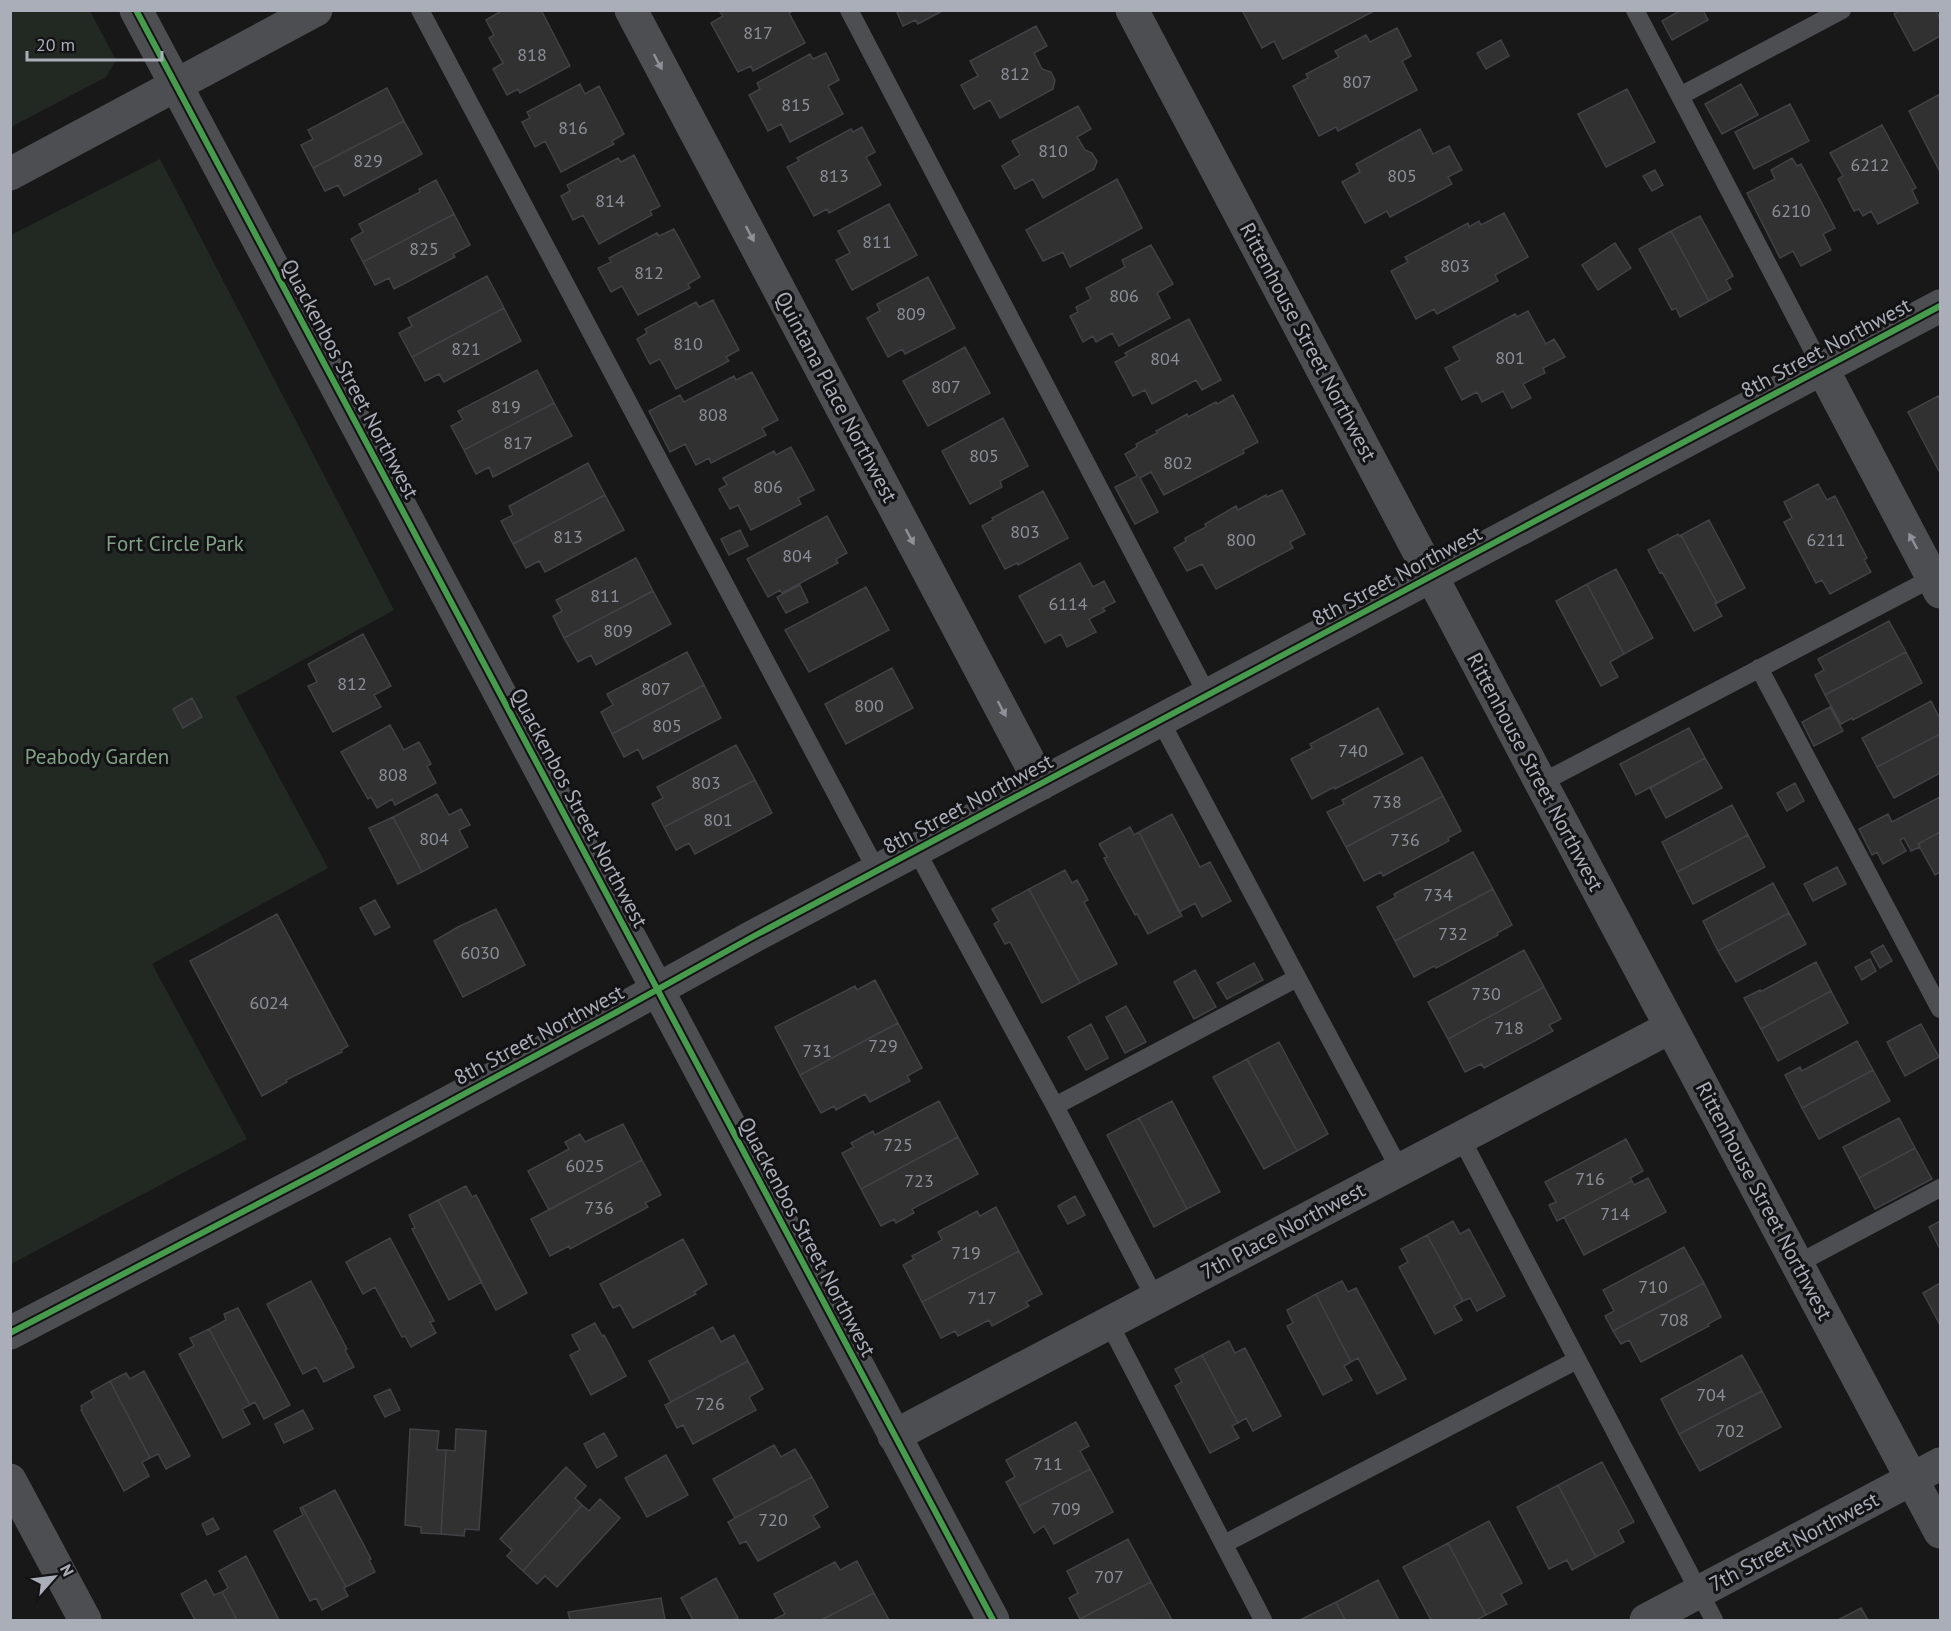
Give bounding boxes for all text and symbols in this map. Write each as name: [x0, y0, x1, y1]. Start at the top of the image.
house number: 817: [743, 21, 773, 44]
scale bar: [27, 24, 162, 62]
text: 20 m: [36, 33, 75, 56]
house number: 818: [517, 43, 547, 66]
one-way arrow: [653, 53, 663, 71]
house number: 812: [1000, 62, 1030, 85]
house number: 807: [1342, 70, 1372, 93]
house number: 815: [781, 93, 811, 116]
house number: 816: [558, 116, 588, 139]
house number: 810: [1038, 139, 1068, 162]
house number: 829: [353, 149, 383, 172]
house number: 6212: [1850, 153, 1890, 176]
house number: 813: [819, 164, 849, 187]
house number: 805: [1387, 164, 1417, 187]
house number: 814: [595, 189, 625, 212]
house number: 6210: [1771, 199, 1811, 222]
street label: Rittenhouse Street Northwest: [1234, 218, 1383, 466]
one-way arrow: [745, 226, 755, 243]
house number: 811: [862, 230, 892, 253]
house number: 825: [409, 237, 439, 260]
street label: Quackenbos Street Northwest: [276, 254, 425, 503]
house number: 803: [1440, 254, 1470, 277]
house number: 812: [634, 261, 664, 284]
house number: 806: [1109, 284, 1139, 307]
street label: Quintana Place Northwest: [769, 287, 904, 507]
street label: 8th Street Northwest: [1736, 291, 1915, 404]
house number: 809: [896, 302, 926, 325]
house number: 810: [673, 332, 703, 355]
house number: 821: [451, 337, 481, 360]
house number: 801: [1495, 346, 1525, 369]
house number: 804: [1150, 347, 1180, 370]
house number: 807: [931, 375, 961, 398]
house number: 819: [491, 395, 521, 418]
house number: 808: [698, 403, 728, 426]
house number: 817: [503, 431, 533, 454]
house number: 805: [969, 444, 999, 467]
house number: 802: [1163, 451, 1193, 474]
house number: 806: [753, 475, 783, 498]
street label: 8th Street Northwest: [1307, 519, 1486, 632]
house number: 803: [1010, 520, 1040, 543]
house number: 813: [553, 525, 583, 548]
one-way arrow: [905, 528, 915, 545]
house number: 800: [1226, 528, 1256, 551]
house number: 6211: [1806, 528, 1846, 551]
park label: Fort Circle Park: [106, 530, 244, 557]
one-way arrow: [1908, 532, 1918, 549]
house number: 804: [782, 544, 812, 567]
house number: 811: [590, 584, 620, 607]
house number: 6114: [1048, 592, 1088, 615]
house number: 809: [603, 619, 633, 642]
street label: Rittenhouse Street Northwest: [1461, 648, 1610, 896]
house number: 812: [337, 672, 367, 695]
house number: 807: [641, 677, 671, 700]
street label: Quackenbos Street Northwest: [505, 683, 654, 932]
house number: 800: [854, 694, 884, 717]
one-way arrow: [997, 700, 1007, 717]
house number: 805: [652, 714, 682, 737]
house number: 740: [1338, 739, 1368, 762]
park label: Peabody Garden: [25, 743, 169, 770]
street label: 8th Street Northwest: [878, 747, 1057, 860]
house number: 808: [378, 763, 408, 786]
house number: 803: [691, 771, 721, 794]
house number: 738: [1372, 790, 1402, 813]
house number: 801: [703, 808, 733, 831]
house number: 804: [419, 827, 449, 850]
house number: 736: [1390, 828, 1420, 851]
house number: 734: [1423, 883, 1453, 906]
house number: 732: [1438, 922, 1468, 945]
house number: 6030: [460, 941, 500, 964]
street label: 8th Street Northwest: [449, 978, 628, 1091]
house number: 730: [1471, 982, 1501, 1005]
house number: 6024: [249, 991, 289, 1014]
house number: 718: [1494, 1016, 1524, 1039]
house number: 729: [868, 1034, 898, 1057]
house number: 731: [802, 1039, 832, 1062]
street label: Rittenhouse Street Northwest: [1690, 1077, 1839, 1325]
street label: Quackenbos Street Northwest: [733, 1112, 882, 1361]
house number: 725: [883, 1133, 913, 1156]
house number: 6025: [565, 1154, 605, 1177]
house number: 716: [1575, 1167, 1605, 1190]
house number: 723: [904, 1169, 934, 1192]
street label: 7th Place Northwest: [1196, 1176, 1370, 1285]
house number: 736: [584, 1196, 614, 1219]
house number: 714: [1600, 1202, 1630, 1225]
house number: 719: [951, 1241, 981, 1264]
house number: 710: [1638, 1275, 1668, 1298]
house number: 717: [967, 1286, 997, 1309]
house number: 708: [1659, 1308, 1689, 1331]
house number: 704: [1696, 1383, 1726, 1406]
house number: 726: [695, 1392, 725, 1415]
house number: 702: [1715, 1419, 1745, 1442]
house number: 711: [1033, 1452, 1063, 1475]
street label: 7th Street Northwest: [1704, 1486, 1883, 1598]
house number: 709: [1051, 1497, 1081, 1520]
house number: 720: [758, 1508, 788, 1531]
north arrow: [24, 1547, 84, 1607]
text: N: [56, 1561, 79, 1579]
house number: 707: [1094, 1565, 1124, 1588]

